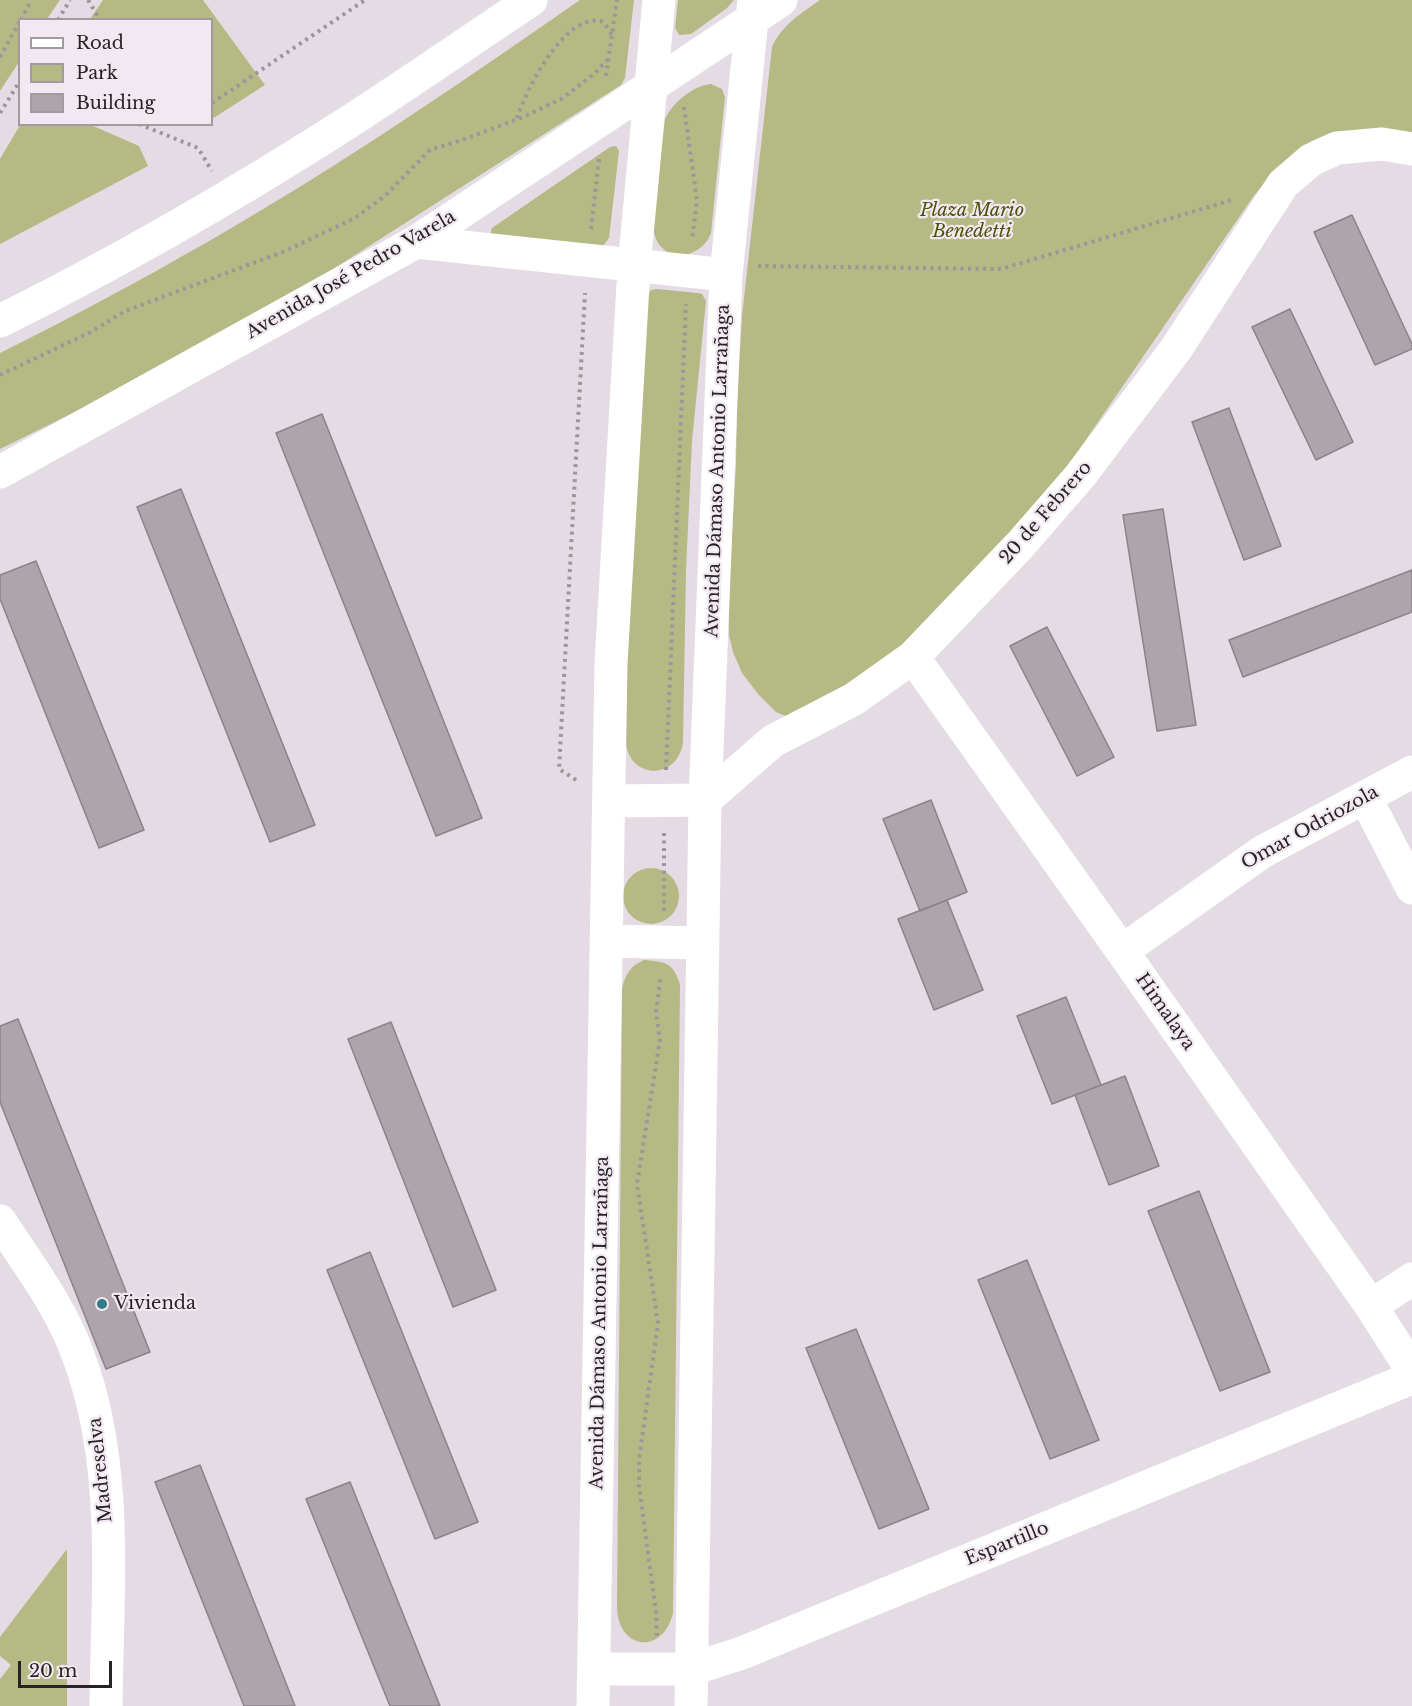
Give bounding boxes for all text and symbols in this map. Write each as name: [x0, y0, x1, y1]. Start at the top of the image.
legend: [18, 18, 213, 126]
text: Road: [76, 32, 124, 54]
text: Park: [76, 62, 118, 84]
text: Building: [76, 92, 155, 114]
park label: Plaza Mario Benedetti: [920, 200, 1024, 242]
street label: Avenida José Pedro Varela: [242, 206, 460, 344]
street label: Avenida Dámaso Antonio Larrañaga: [701, 304, 735, 638]
street label: 20 de Febrero: [996, 457, 1096, 569]
street label: Omar Odriozola: [1238, 781, 1382, 875]
street label: Himalaya: [1131, 969, 1199, 1055]
street label: Avenida Dámaso Antonio Larrañaga: [586, 1156, 614, 1490]
place label: Vivienda: [114, 1293, 196, 1315]
marker: Vivienda: [95, 1297, 109, 1311]
street label: Madreselva: [85, 1416, 117, 1524]
street label: Espartillo: [962, 1517, 1052, 1571]
scale bar: [21, 1649, 116, 1687]
text: 20 m: [29, 1660, 77, 1682]

